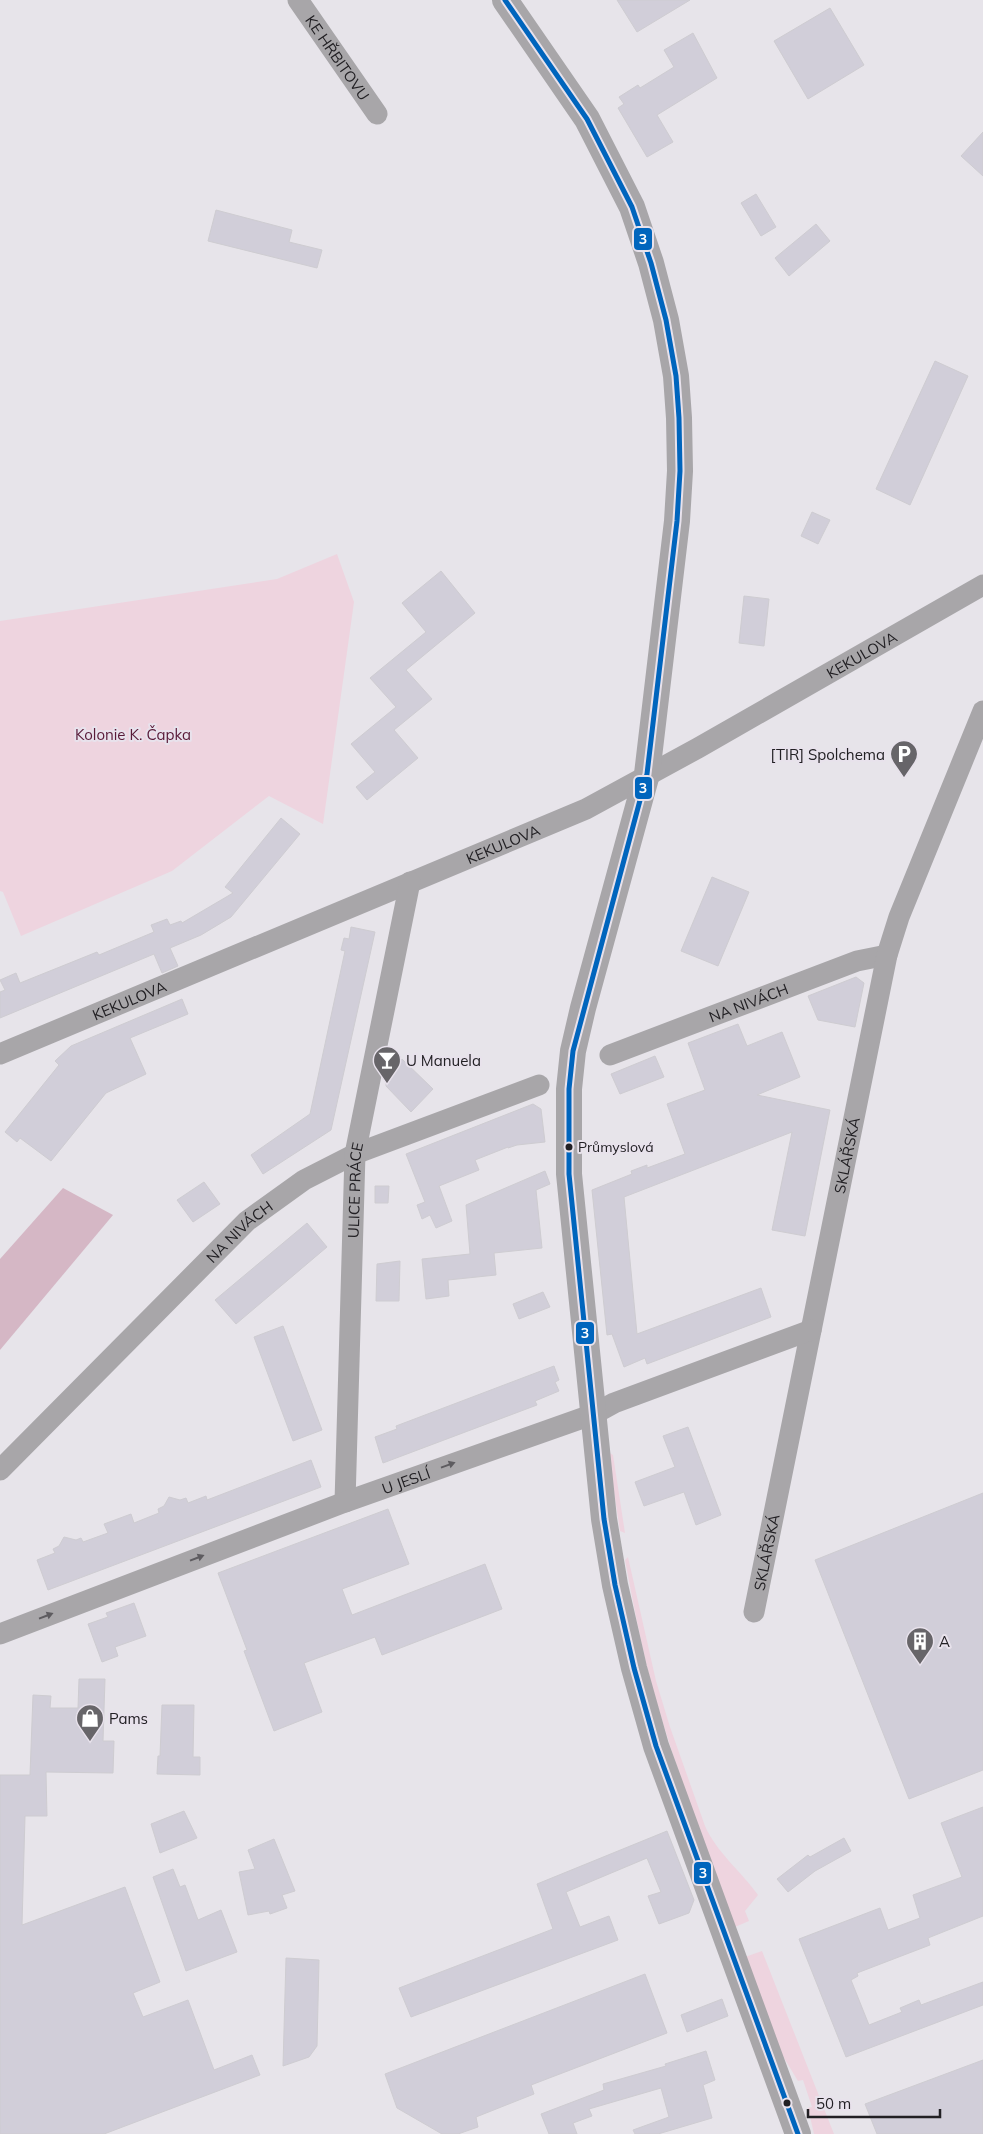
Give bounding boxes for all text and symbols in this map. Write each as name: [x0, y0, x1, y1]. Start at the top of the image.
street label: KE HŘBITOVU: [302, 11, 374, 104]
line badge: 3: [633, 227, 653, 251]
text: 3: [639, 230, 647, 248]
street label: KEKULOVA: [823, 627, 900, 682]
park label: Kolonie K. Čapka: [75, 725, 191, 744]
parking icon: [TIR] Spolchema: [889, 739, 919, 778]
place label: [TIR] Spolchema: [771, 745, 885, 764]
line badge: 3: [634, 776, 653, 800]
text: 3: [639, 779, 647, 797]
street label: KEKULOVA: [463, 820, 543, 868]
street label: KEKULOVA: [89, 976, 169, 1024]
street label: NA NIVÁCH: [706, 979, 791, 1026]
bar icon: U Manuela: [372, 1045, 402, 1084]
place label: U Manuela: [406, 1051, 481, 1070]
street label: SKLÁŘSKÁ: [829, 1115, 863, 1195]
place label: Průmyslová: [578, 1138, 654, 1156]
street label: ULICE PRÁCE: [343, 1140, 367, 1238]
marker: Průmyslová: [564, 1142, 574, 1152]
street label: NA NIVÁCH: [202, 1196, 276, 1266]
line badge: 3: [575, 1321, 595, 1345]
text: 3: [581, 1324, 589, 1342]
one-way arrow: [441, 1461, 456, 1469]
street label: U JESLÍ: [379, 1463, 434, 1498]
street label: SKLÁŘSKÁ: [749, 1512, 783, 1592]
one-way arrow: [190, 1554, 204, 1562]
one-way arrow: [38, 1612, 53, 1620]
building icon: A: [905, 1626, 935, 1665]
place label: A: [939, 1632, 950, 1651]
shop icon: Pams: [75, 1703, 105, 1742]
place label: Pams: [109, 1709, 148, 1728]
line badge: 3: [693, 1861, 712, 1885]
text: 3: [699, 1864, 707, 1882]
scale bar: [808, 2086, 940, 2118]
text: 50 m: [816, 2094, 851, 2113]
unlabelled marker: [782, 2098, 792, 2108]

